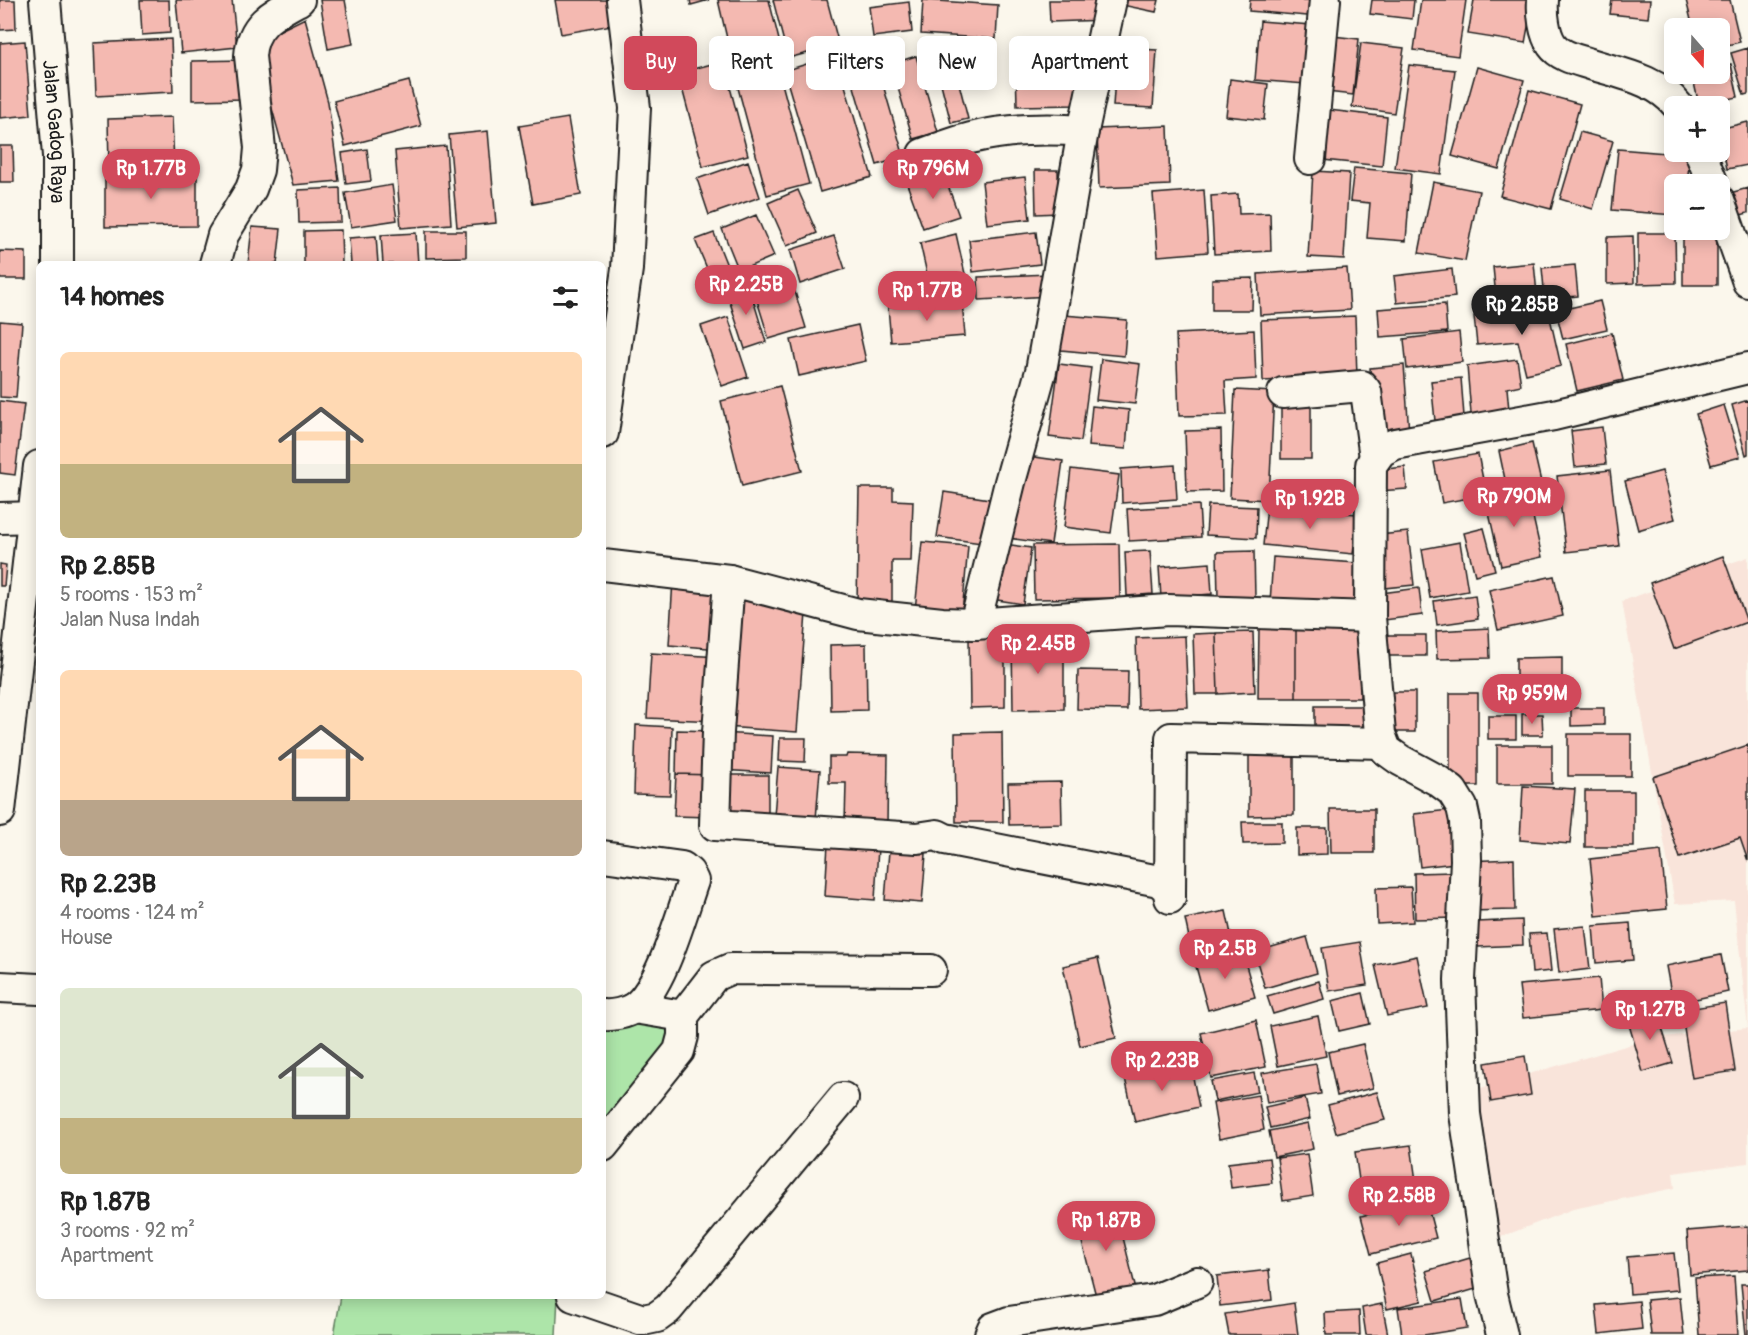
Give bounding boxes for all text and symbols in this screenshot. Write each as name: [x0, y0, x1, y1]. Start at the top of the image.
north arrow: [1664, 18, 1730, 84]
map controls: [1664, 18, 1730, 240]
chip: Buy: [624, 36, 697, 90]
chip: Rent: [709, 36, 794, 90]
chip: Filters: [806, 36, 905, 90]
chip: New: [917, 36, 997, 90]
chip: Apartment: [1009, 36, 1149, 90]
street label: Jalan Gadog Raya: [37, 59, 70, 203]
button: +: [1664, 96, 1730, 162]
pin: Rp 1.77B: [89, 149, 213, 200]
pin: Rp 796M: [878, 149, 988, 200]
text: Rp 1.77B: [116, 156, 186, 181]
text: Rp 796M: [897, 156, 969, 181]
button: −: [1664, 174, 1730, 240]
pin: Rp 2.25B: [684, 265, 808, 316]
pin: Rp 1.77B: [865, 271, 989, 322]
text: Rp 2.25B: [709, 272, 783, 297]
text: Rp 1.77B: [892, 278, 962, 303]
text: 14 homes: [60, 281, 164, 313]
icon: filters: [549, 281, 582, 314]
pin: Rp 2.85B: [1460, 285, 1584, 336]
text: Rp 2.85B: [1485, 292, 1559, 317]
icon: home: [267, 391, 375, 499]
pin: Rp 790M: [1459, 477, 1569, 528]
pin: Rp 1.92B: [1248, 479, 1372, 530]
text: Rp 790M: [1477, 484, 1551, 509]
text: Rp 1.92B: [1275, 486, 1345, 511]
text: Rp 2.85B: [60, 550, 155, 582]
text: 5 rooms · 153 m²: [60, 582, 203, 607]
text: Jalan Nusa Indah: [60, 607, 200, 632]
pin: Rp 2.45B: [976, 624, 1100, 675]
text: Rp 2.45B: [1001, 631, 1075, 656]
pin: Rp 959M: [1477, 674, 1587, 725]
text: Rp 959M: [1496, 681, 1568, 706]
icon: home: [267, 709, 375, 817]
text: Rp 2.23B: [60, 868, 156, 900]
text: 4 rooms · 124 m²: [60, 900, 205, 925]
text: House: [60, 925, 112, 950]
pin: Rp 2.5B: [1170, 929, 1280, 980]
text: Rp 2.5B: [1193, 936, 1257, 961]
pin: Rp 1.27B: [1588, 990, 1712, 1041]
text: Rp 1.27B: [1615, 997, 1685, 1022]
icon: home: [267, 1027, 375, 1135]
pin: Rp 2.23B: [1100, 1041, 1224, 1092]
text: Rp 2.23B: [1125, 1048, 1199, 1073]
pin: Rp 2.58B: [1337, 1176, 1461, 1227]
text: Rp 2.58B: [1362, 1183, 1436, 1208]
text: Rp 1.87B: [60, 1186, 150, 1218]
pin: Rp 1.87B: [1044, 1201, 1168, 1252]
text: Rp 1.87B: [1071, 1208, 1141, 1233]
text: 3 rooms · 92 m²: [60, 1218, 195, 1243]
text: Apartment: [60, 1243, 153, 1268]

